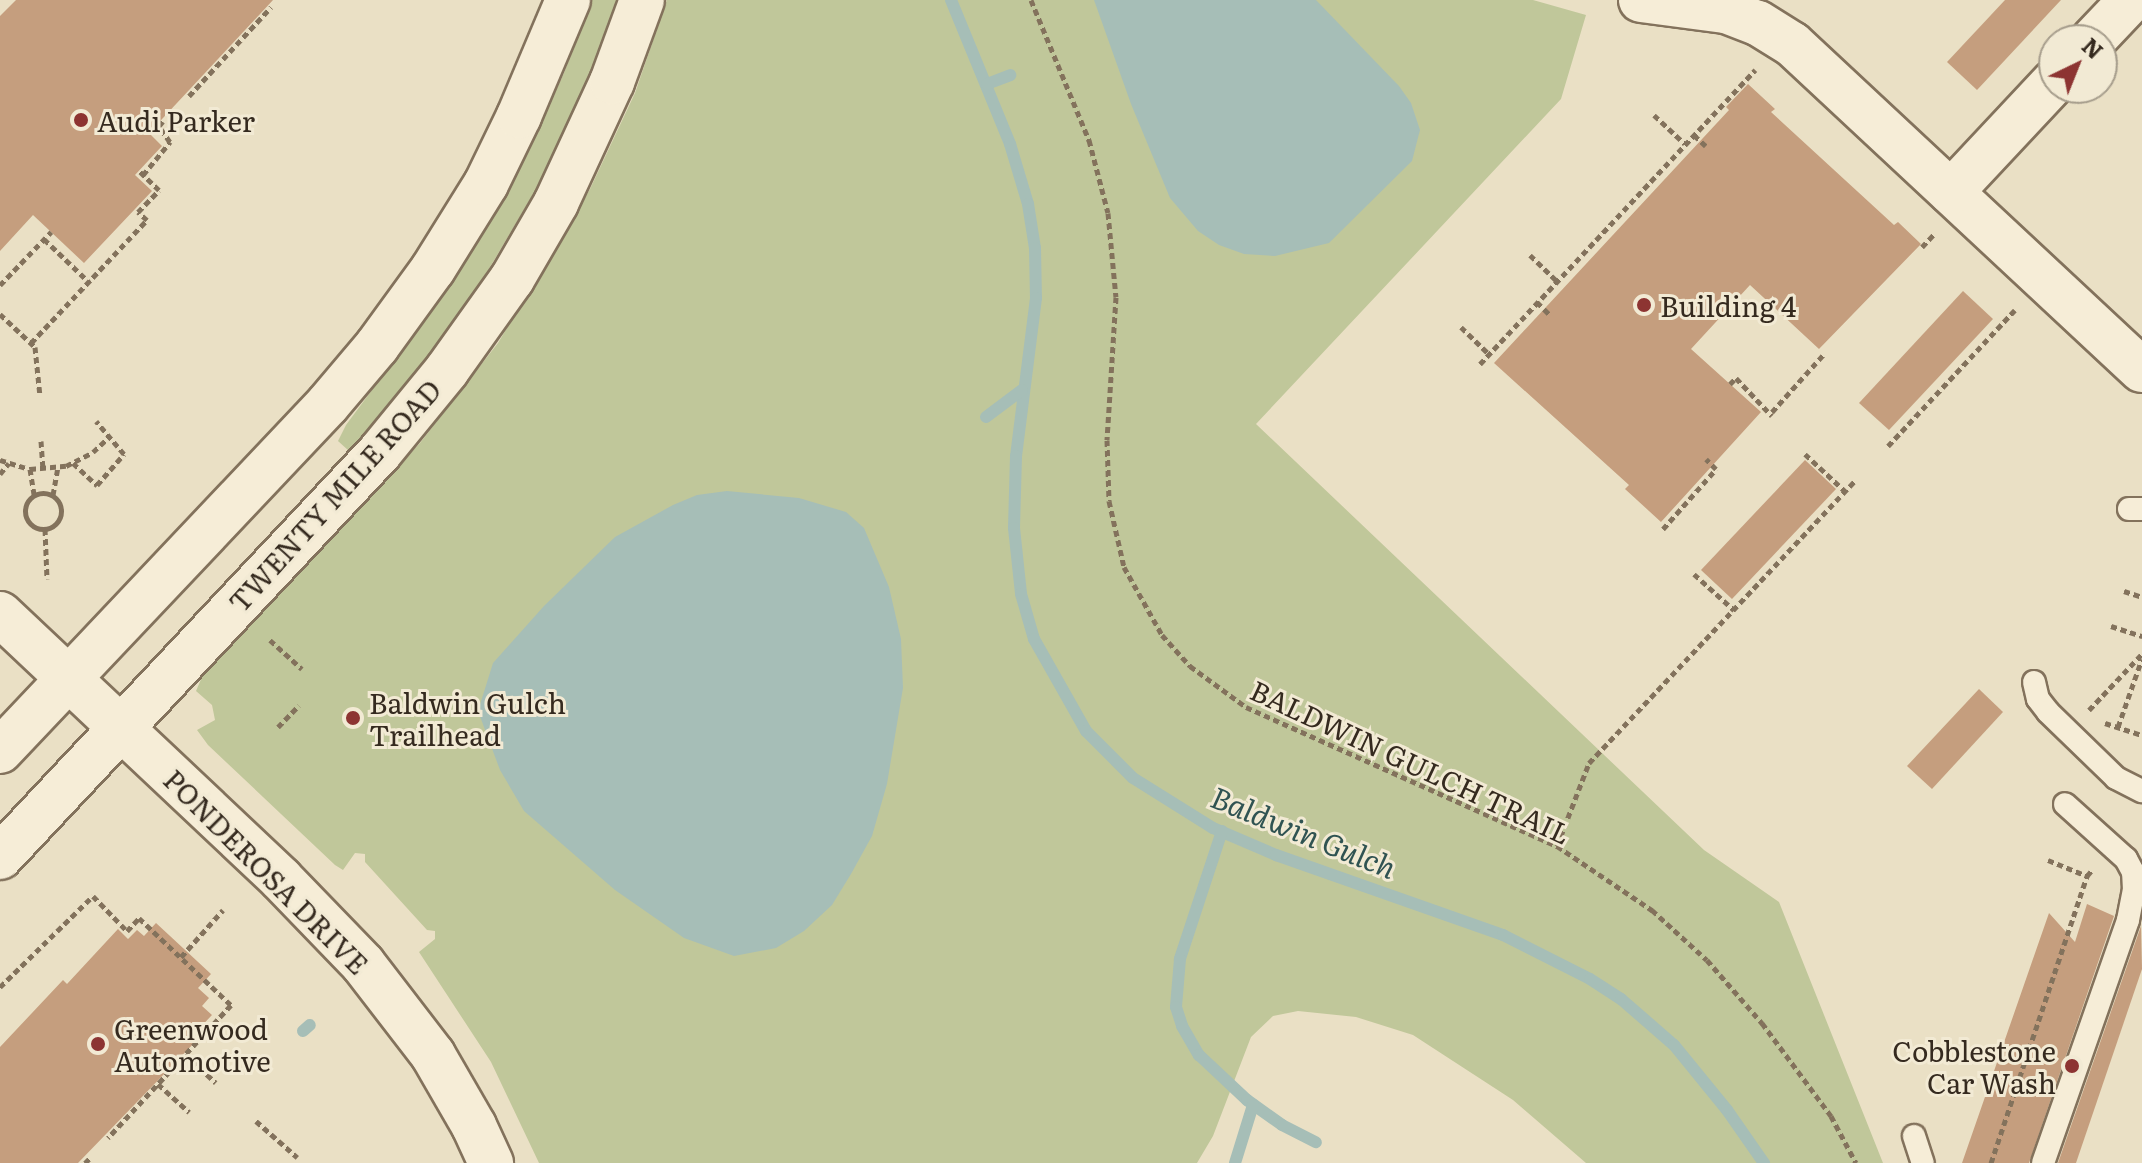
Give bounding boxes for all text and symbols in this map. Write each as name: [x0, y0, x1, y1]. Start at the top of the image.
north arrow: [2038, 24, 2118, 104]
text: N: [2075, 29, 2111, 66]
place label: Audi Parker: [97, 103, 255, 137]
marker: Audi Parker: [72, 111, 90, 129]
place label: Building 4: [1660, 288, 1796, 322]
marker: Building 4: [1635, 296, 1653, 314]
street label: TWENTY MILE ROAD: [221, 372, 447, 618]
street label: BALDWIN GULCH TRAIL: [1246, 672, 1576, 850]
place label: Baldwin Gulch Trailhead: [369, 685, 566, 751]
marker: Baldwin Gulch Trailhead: [344, 709, 362, 727]
street label: PONDEROSA DRIVE: [158, 762, 376, 980]
water label: Baldwin Gulch: [1206, 778, 1402, 884]
place label: Greenwood Automotive: [114, 1011, 271, 1077]
place label: Cobblestone Car Wash: [1892, 1033, 2056, 1099]
marker: Greenwood Automotive: [89, 1035, 107, 1053]
marker: Cobblestone Car Wash: [2063, 1057, 2081, 1075]

